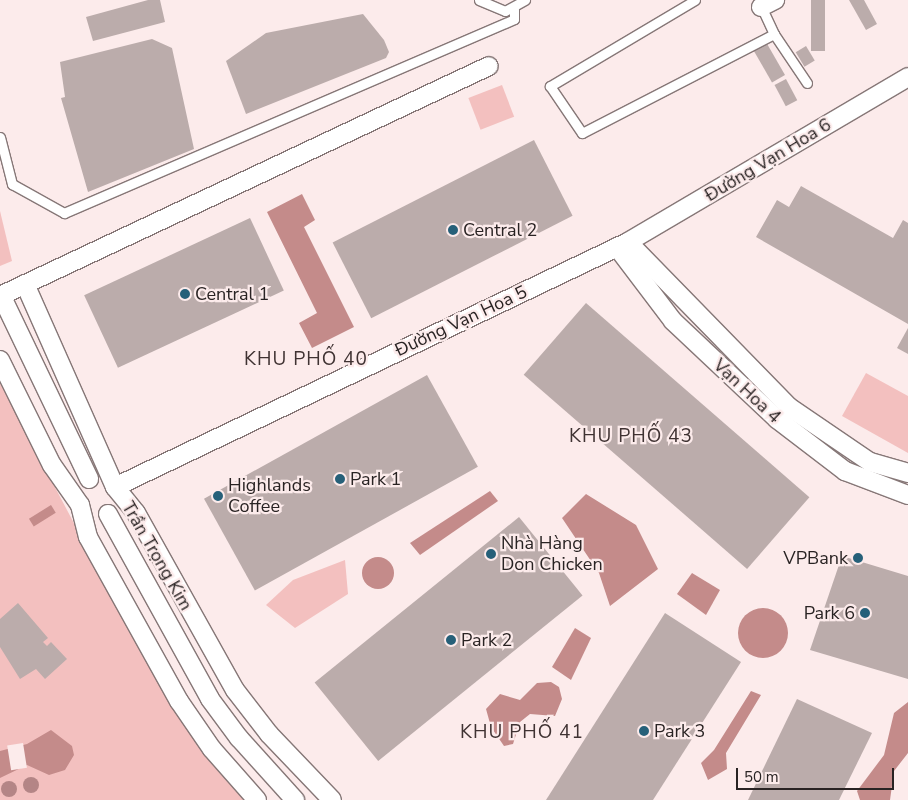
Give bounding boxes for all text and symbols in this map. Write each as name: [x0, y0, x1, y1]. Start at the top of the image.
street label: Đường Vạn Hoa 6: [701, 114, 835, 206]
place label: Central 2: [463, 219, 537, 241]
marker: Central 2: [447, 224, 459, 236]
street label: Đường Vạn Hoa 5: [392, 281, 530, 361]
place label: Central 1: [195, 283, 269, 305]
marker: Central 1: [179, 288, 191, 300]
district label: KHU PHỐ 40: [243, 349, 369, 371]
street label: Vạn Hoa 4: [709, 354, 785, 428]
district label: KHU PHỐ 43: [568, 426, 694, 448]
place label: Park 1: [350, 468, 401, 490]
marker: Park 1: [334, 473, 346, 485]
place label: Highlands Coffee: [228, 475, 311, 518]
marker: Highlands Coffee: [212, 490, 224, 502]
street label: Trần Trọng Kim: [117, 498, 197, 614]
place label: Nhà Hàng Don Chicken: [501, 533, 603, 576]
place label: VPBank: [783, 547, 848, 569]
marker: Nhà Hàng Don Chicken: [485, 548, 497, 560]
marker: VPBank: [852, 552, 864, 564]
place label: Park 6: [804, 602, 855, 624]
marker: Park 6: [859, 607, 871, 619]
place label: Park 2: [461, 629, 512, 651]
marker: Park 2: [445, 634, 457, 646]
place label: Park 3: [654, 720, 705, 742]
district label: KHU PHỐ 41: [459, 722, 585, 744]
marker: Park 3: [638, 725, 650, 737]
scale bar: [738, 758, 896, 790]
text: 50 m: [744, 767, 779, 787]

